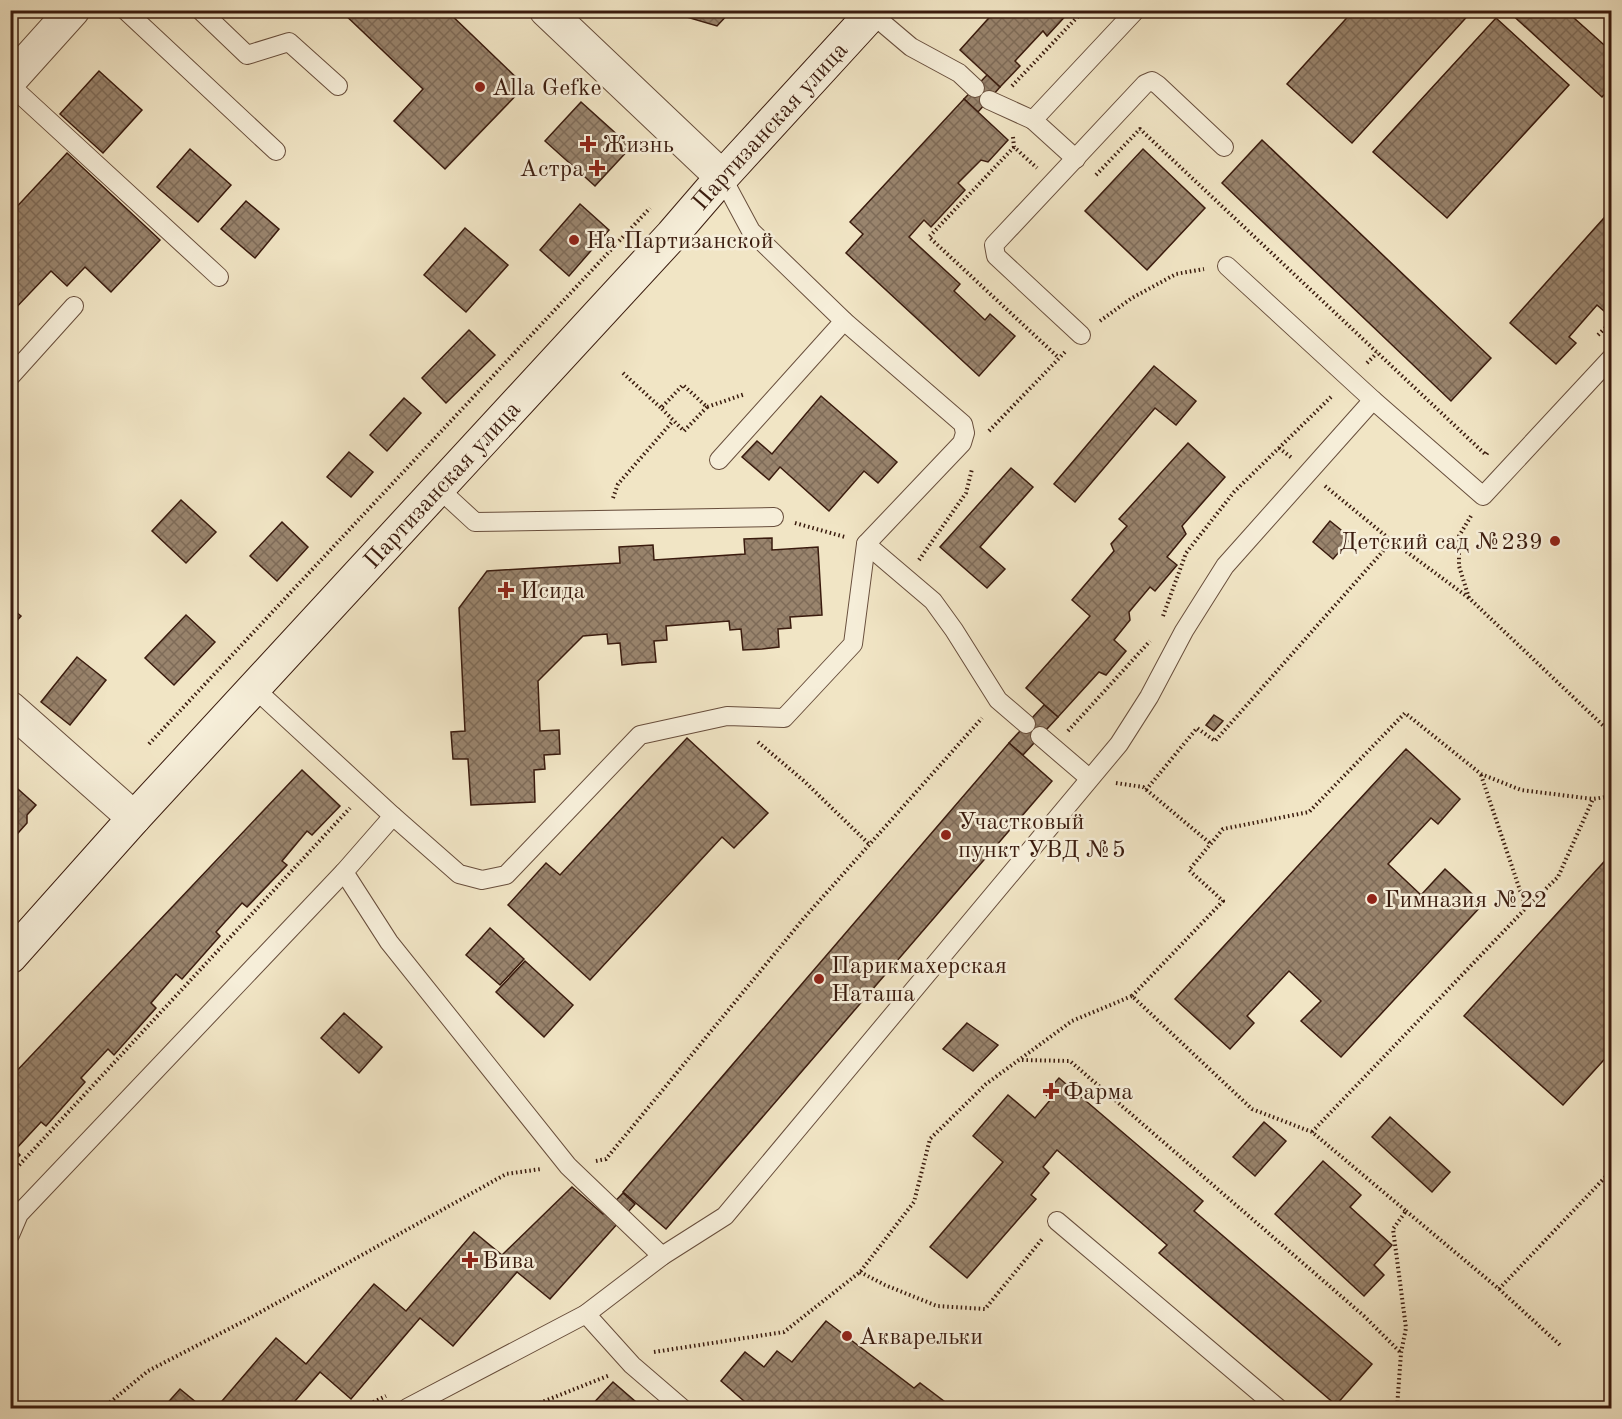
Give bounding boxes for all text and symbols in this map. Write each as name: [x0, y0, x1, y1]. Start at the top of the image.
street label: Партизанская улица: [689, 38, 853, 216]
place label: Alla Gefke: [492, 77, 602, 101]
marker: Alla Gefke: [473, 80, 487, 94]
place label: Жизнь: [602, 134, 674, 158]
marker: Жизнь: [579, 135, 597, 153]
place label: Астра: [520, 158, 584, 182]
marker: Астра: [588, 159, 606, 177]
place label: На Партизанской: [586, 230, 774, 254]
marker: На Партизанской: [567, 233, 581, 247]
street label: Партизанская улица: [360, 398, 526, 574]
place label: Детский сад №239: [1340, 531, 1543, 555]
marker: Детский сад №239: [1548, 534, 1562, 548]
place label: Исида: [520, 580, 586, 604]
marker: Исида: [497, 581, 515, 599]
place label: Участковый пункт УВД №5: [958, 811, 1126, 863]
marker: Участковый пункт УВД №5: [939, 828, 953, 842]
place label: Гимназия №22: [1384, 889, 1547, 913]
marker: Гимназия №22: [1365, 892, 1379, 906]
place label: Парикмахерская Наташа: [831, 955, 1007, 1007]
marker: Парикмахерская Наташа: [812, 972, 826, 986]
place label: Фарма: [1063, 1081, 1133, 1105]
marker: Фарма: [1044, 1084, 1058, 1098]
place label: Вива: [482, 1250, 535, 1274]
marker: Вива: [463, 1253, 477, 1267]
place label: Акварельки: [859, 1326, 983, 1350]
marker: Акварельки: [840, 1329, 854, 1343]

